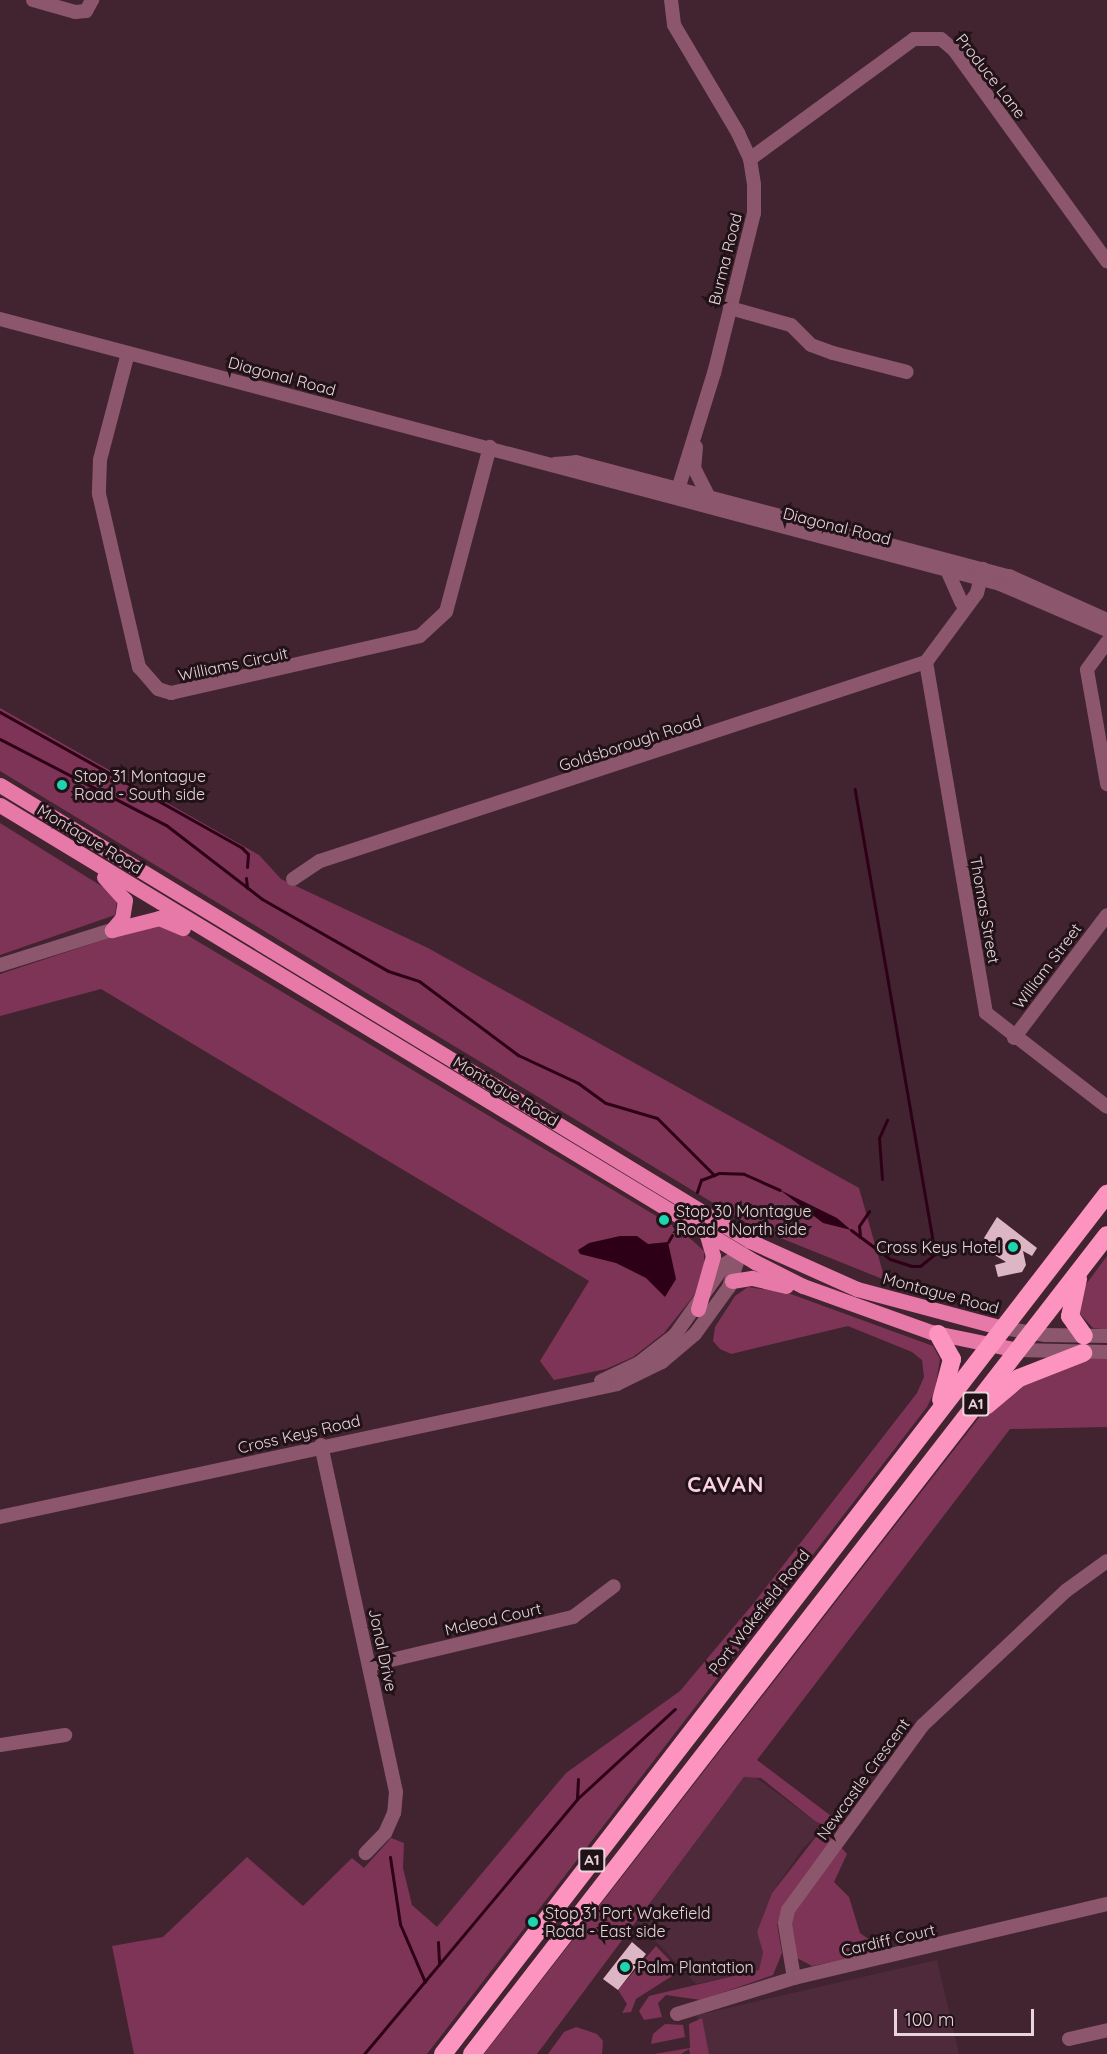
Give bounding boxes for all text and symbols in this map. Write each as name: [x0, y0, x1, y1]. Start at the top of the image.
street label: Produce Lane: [952, 30, 1030, 122]
street label: Burma Road: [704, 211, 746, 307]
street label: Diagonal Road: [226, 352, 338, 400]
street label: Diagonal Road: [781, 503, 893, 549]
street label: Williams Circuit: [176, 643, 290, 685]
street label: Goldsborough Road: [556, 711, 704, 775]
place label: Stop 31 Montague Road - South side: [74, 766, 206, 804]
marker: Stop 31 Montague Road - South side: [55, 778, 69, 792]
street label: Montague Road: [34, 800, 146, 878]
street label: Thomas Street: [966, 855, 1004, 965]
street label: William Street: [1009, 919, 1085, 1013]
street label: Montague Road: [450, 1052, 562, 1130]
place label: Stop 30 Montague Road - North side: [676, 1201, 812, 1239]
marker: Stop 30 Montague Road - North side: [657, 1213, 671, 1227]
place label: Cross Keys Hotel: [876, 1237, 1001, 1257]
marker: Cross Keys Hotel: [1006, 1240, 1020, 1254]
street label: Montague Road: [881, 1268, 1001, 1318]
road number: A1: [961, 1392, 991, 1416]
street label: Cross Keys Road: [236, 1411, 362, 1457]
district label: CAVAN: [687, 1472, 765, 1498]
street label: Port Wakefield Road: [704, 1546, 814, 1678]
street label: Mcleod Court: [443, 1599, 543, 1639]
street label: Jonal Drive: [365, 1607, 401, 1693]
street label: Newcastle Crescent: [813, 1715, 913, 1843]
road number: A1: [577, 1848, 607, 1872]
place label: Stop 31 Port Wakefield Road - East side: [545, 1903, 710, 1941]
marker: Stop 31 Port Wakefield Road - East side: [526, 1915, 540, 1929]
street label: Cardiff Court: [839, 1920, 937, 1960]
place label: Palm Plantation: [637, 1957, 754, 1977]
marker: Palm Plantation: [618, 1960, 632, 1974]
scale bar: [897, 1997, 1036, 2035]
text: 100 m: [905, 2008, 954, 2031]

